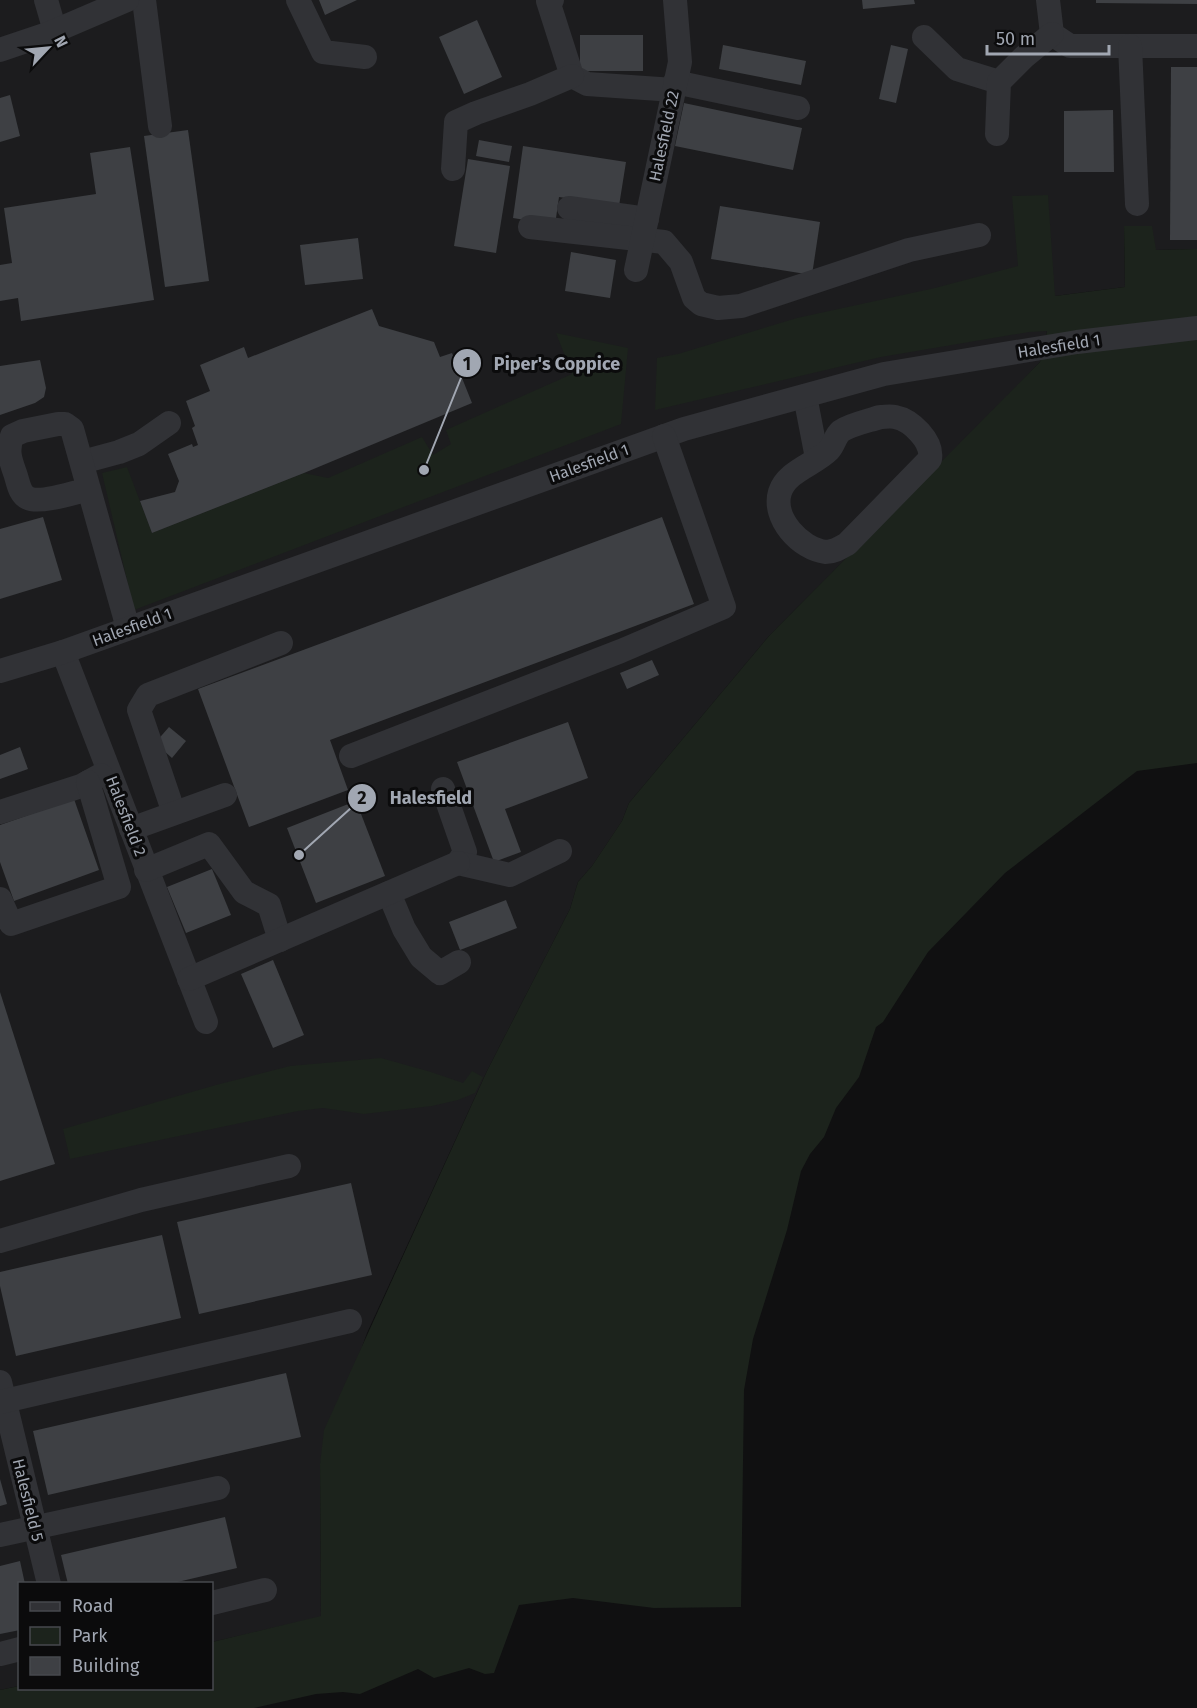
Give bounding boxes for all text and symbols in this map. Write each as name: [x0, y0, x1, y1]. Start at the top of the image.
north arrow: [18, 18, 78, 78]
scale bar: [987, 18, 1108, 56]
text: 50 m: [996, 28, 1035, 50]
text: N: [50, 33, 72, 51]
street label: Halesfield 22: [645, 89, 683, 183]
street label: Halesfield 1: [1016, 330, 1102, 362]
callout: Piper's Coppice: [452, 345, 632, 381]
text: 1: [463, 353, 471, 375]
text: Piper's Coppice: [494, 353, 620, 375]
street label: Halesfield 1: [547, 440, 631, 486]
street label: Halesfield 1: [90, 604, 174, 650]
street label: Halesfield 2: [102, 773, 150, 859]
callout: Halesfield: [347, 780, 484, 816]
text: 2: [357, 787, 367, 809]
text: Halesfield: [390, 787, 472, 809]
street label: Halesfield 5: [9, 1457, 47, 1543]
legend: [18, 1582, 213, 1690]
text: Road: [72, 1595, 114, 1617]
text: Park: [72, 1625, 108, 1647]
text: Building: [72, 1655, 140, 1677]

